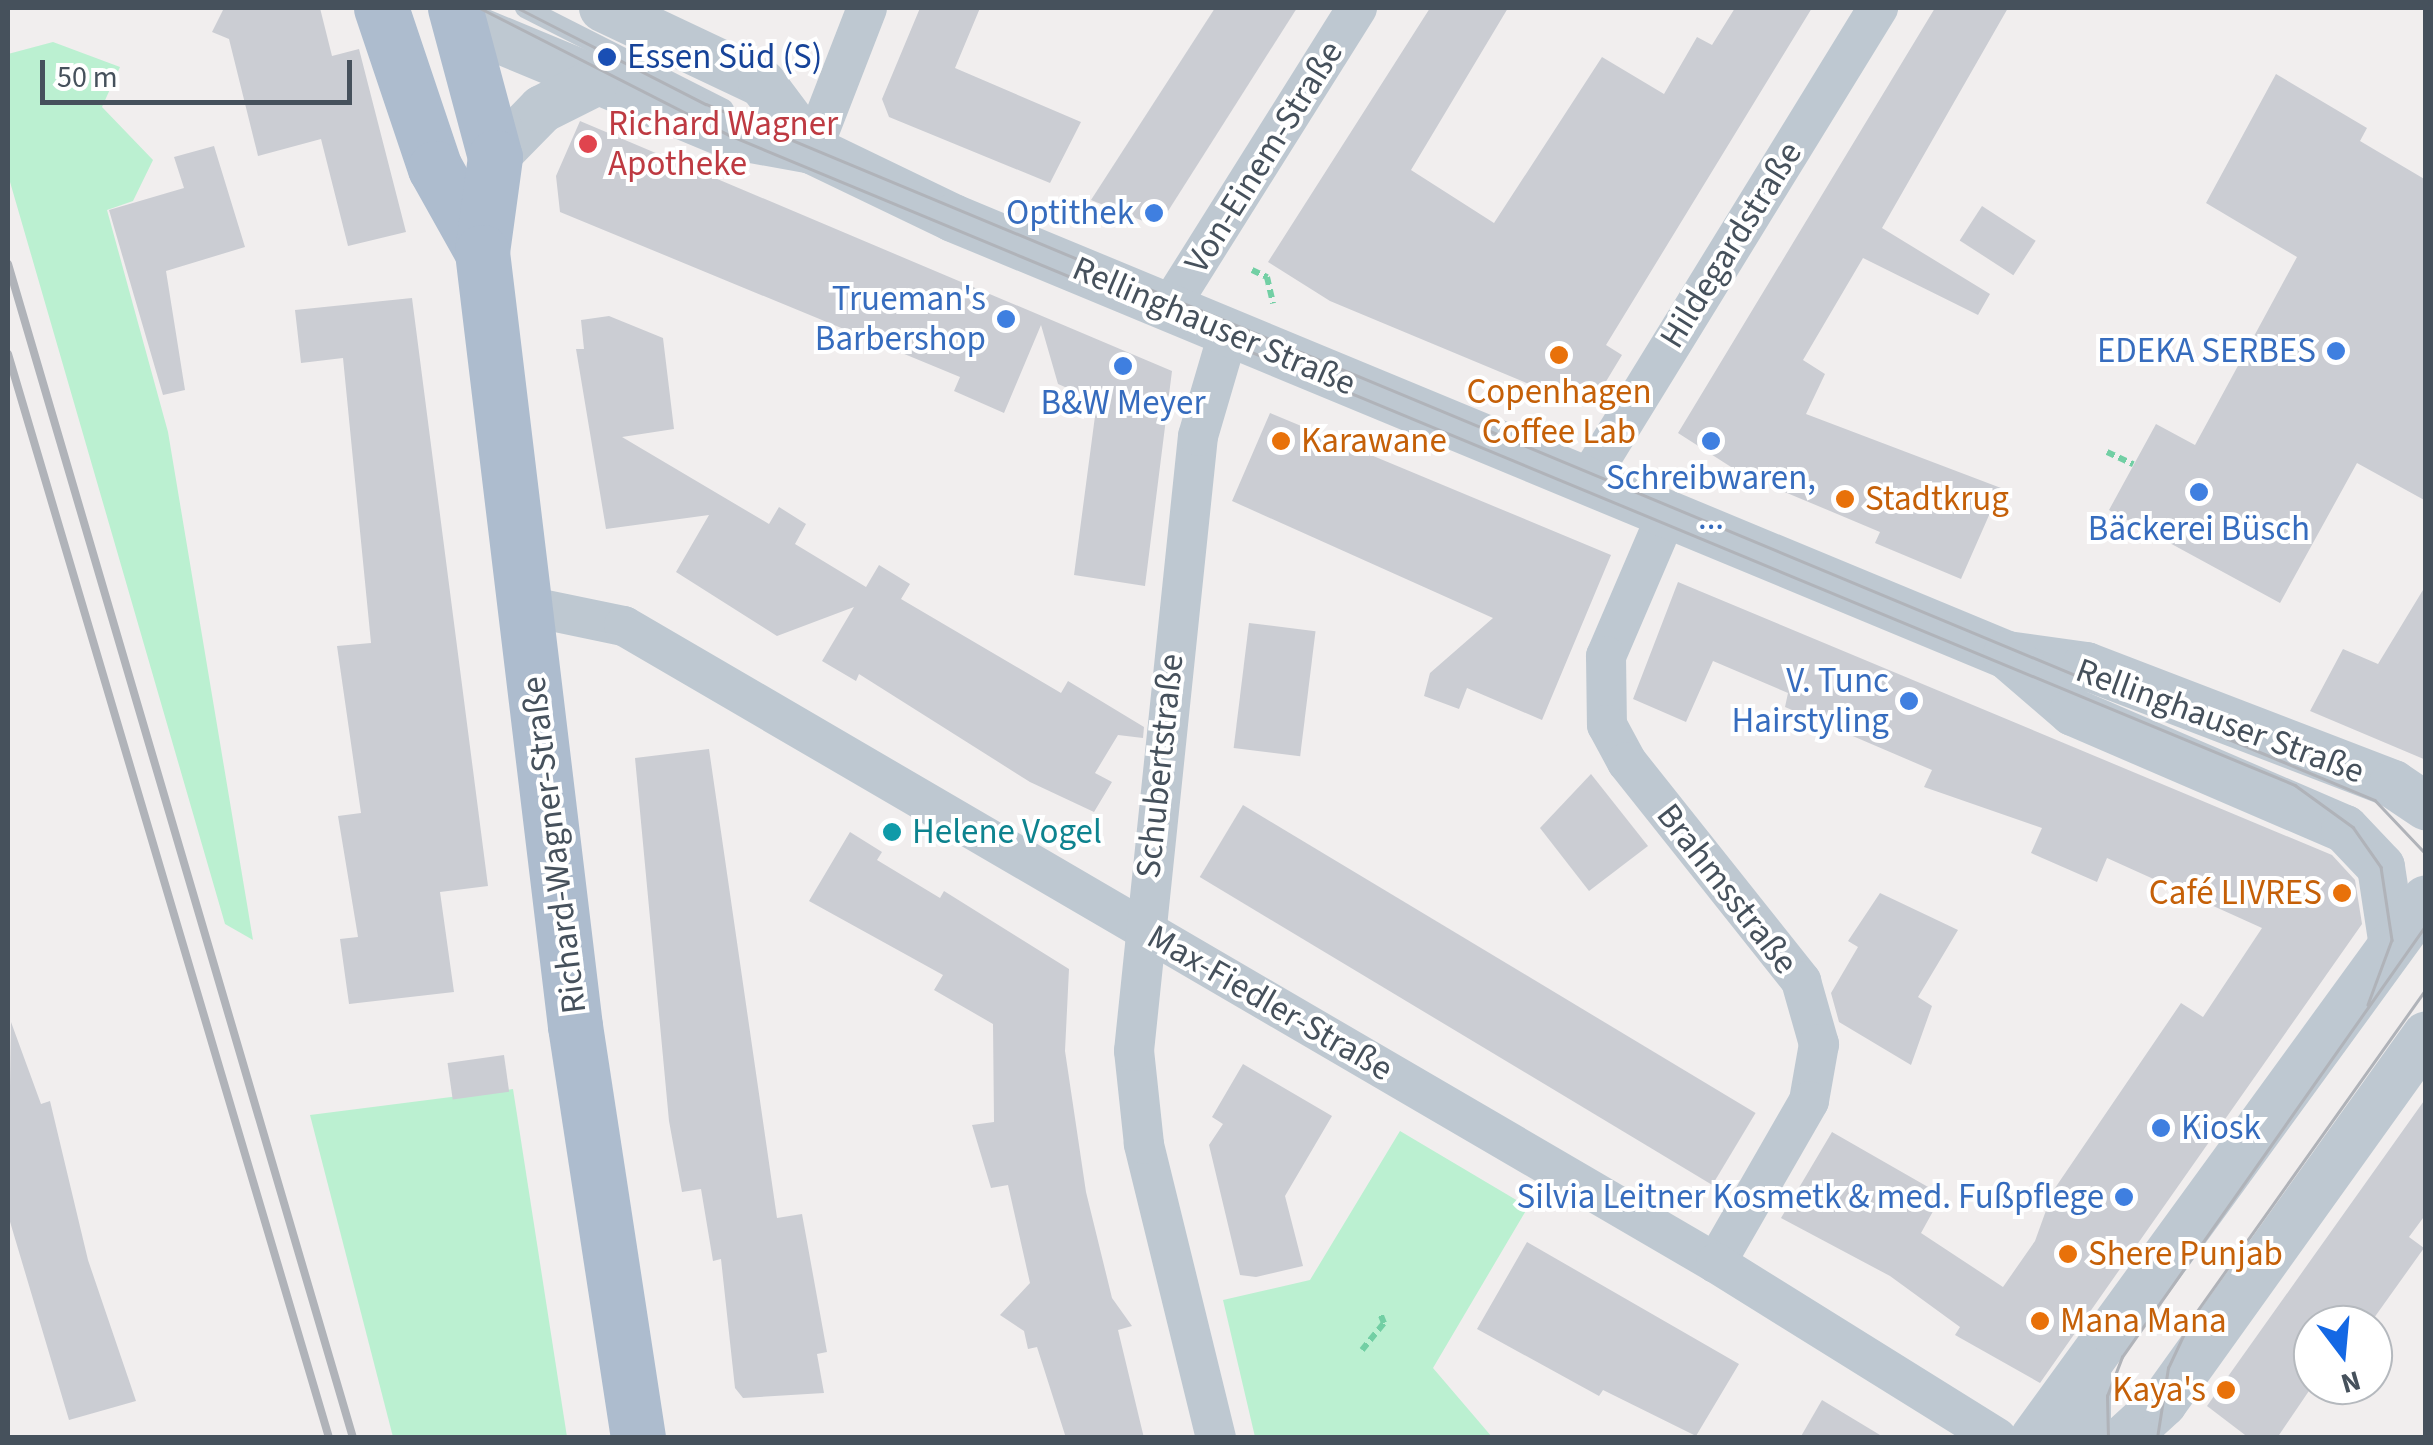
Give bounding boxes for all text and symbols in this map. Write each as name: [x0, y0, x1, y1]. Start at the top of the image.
street label: Von-Einem-Straße: [1176, 33, 1352, 281]
place label: Essen Süd (S): [627, 36, 822, 78]
scale bar: [45, 40, 358, 102]
marker: Essen Süd (S): [596, 46, 618, 68]
text: 50 m: [57, 56, 118, 99]
place label: Richard Wagner Apotheke: [608, 103, 838, 185]
marker: Richard Wagner Apotheke: [577, 133, 599, 155]
street label: Hildegardstraße: [1651, 134, 1811, 356]
place label: Optithek: [1006, 192, 1134, 234]
marker: Optithek: [1143, 202, 1165, 224]
street label: Rellinghauser Straße: [1066, 247, 1362, 405]
place label: Trueman's Barbershop: [815, 278, 986, 360]
marker: Trueman's Barbershop: [995, 308, 1017, 330]
place label: EDEKA SERBES: [2097, 330, 2316, 372]
marker: EDEKA SERBES: [2325, 340, 2347, 362]
marker: Copenhagen Coffee Lab: [1548, 344, 1570, 366]
marker: B&W Meyer: [1112, 355, 1134, 377]
place label: Copenhagen Coffee Lab: [1466, 371, 1652, 453]
place label: B&W Meyer: [1040, 382, 1206, 424]
place label: Karawane: [1301, 420, 1447, 462]
marker: Karawane: [1270, 430, 1292, 452]
marker: Schreibwaren, ...: [1700, 430, 1722, 452]
place label: Schreibwaren, ...: [1606, 457, 1816, 539]
place label: Stadtkrug: [1865, 478, 2009, 520]
marker: Bäckerei Büsch: [2188, 481, 2210, 503]
marker: Stadtkrug: [1834, 488, 1856, 510]
place label: Bäckerei Büsch: [2088, 508, 2310, 550]
street label: Rellinghauser Straße: [2070, 649, 2370, 793]
street label: Schubertstraße: [1127, 652, 1193, 880]
place label: V. Tunc Hairstyling: [1731, 660, 1889, 742]
street label: Richard-Wagner-Straße: [512, 674, 596, 1016]
marker: V. Tunc Hairstyling: [1898, 690, 1920, 712]
street label: Brahmsstraße: [1647, 795, 1807, 983]
place label: Helene Vogel: [912, 811, 1102, 853]
marker: Helene Vogel: [881, 821, 903, 843]
place label: Café LIVRES: [2149, 872, 2322, 914]
marker: Café LIVRES: [2331, 882, 2353, 904]
street label: Max-Fiedler-Straße: [1140, 916, 1400, 1090]
place label: Kiosk: [2181, 1107, 2261, 1149]
marker: Kiosk: [2150, 1117, 2172, 1139]
place label: Silvia Leitner Kosmetk & med. Fußpflege: [1517, 1176, 2104, 1218]
marker: Silvia Leitner Kosmetk & med. Fußpflege: [2113, 1186, 2135, 1208]
place label: Shere Punjab: [2088, 1233, 2283, 1275]
marker: Shere Punjab: [2057, 1243, 2079, 1265]
place label: Mana Mana: [2060, 1300, 2227, 1342]
north arrow: [2293, 1305, 2393, 1405]
marker: Mana Mana: [2029, 1310, 2051, 1332]
text: N: [2336, 1360, 2365, 1404]
place label: Kaya's: [2112, 1369, 2206, 1411]
marker: Kaya's: [2215, 1379, 2237, 1401]

